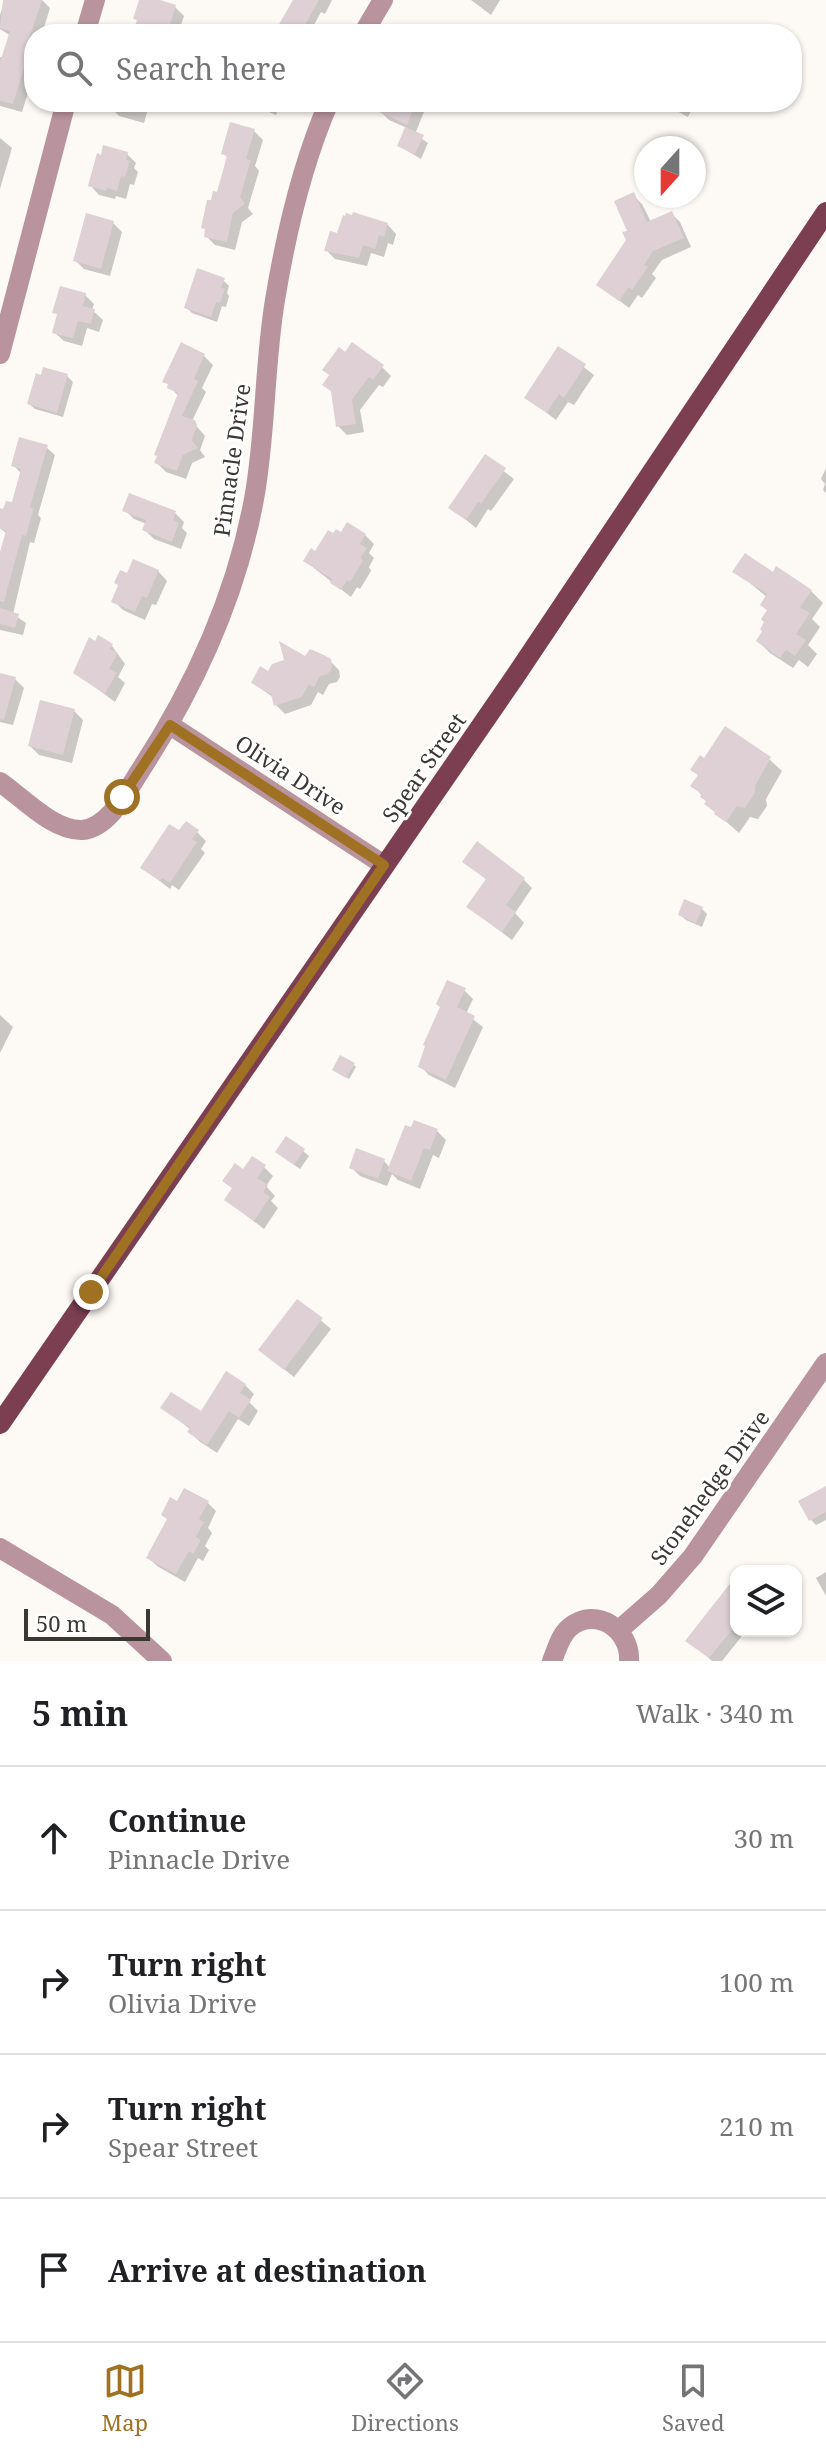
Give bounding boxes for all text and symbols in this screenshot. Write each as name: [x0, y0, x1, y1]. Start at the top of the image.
search box: [24, 24, 802, 112]
icon: search: [52, 46, 96, 90]
text: Search here: [116, 48, 286, 89]
north arrow: [634, 136, 706, 208]
street label: Pinnacle Drive: [205, 382, 257, 538]
street label: Spear Street: [374, 706, 472, 828]
street label: Olivia Drive: [230, 727, 352, 821]
route start: [104, 779, 140, 815]
route end: [73, 1274, 109, 1310]
street label: Stonehedge Drive: [643, 1403, 775, 1571]
map controls: [730, 1565, 802, 1637]
button: layers: [730, 1565, 802, 1637]
scale bar: [24, 1605, 150, 1641]
text: 50 m: [36, 1608, 87, 1638]
text: 5 min: [32, 1690, 128, 1736]
text: Walk · 340 m: [636, 1695, 794, 1731]
text: Continue: [108, 1800, 246, 1841]
icon: ahead: [32, 1816, 76, 1860]
text: 30 m: [734, 1820, 794, 1856]
text: Pinnacle Drive: [108, 1841, 290, 1877]
text: Turn right: [108, 1944, 266, 1985]
icon: right: [32, 1960, 76, 2004]
text: 100 m: [719, 1964, 794, 2000]
text: Olivia Drive: [108, 1985, 257, 2021]
text: Turn right: [108, 2088, 266, 2129]
icon: right: [32, 2104, 76, 2148]
text: 210 m: [719, 2108, 794, 2144]
text: Spear Street: [108, 2129, 258, 2165]
icon: arrive: [32, 2248, 76, 2292]
text: Arrive at destination: [108, 2250, 427, 2291]
tab: Map: [102, 2359, 148, 2437]
tab: Directions: [351, 2359, 459, 2437]
tab: Saved: [662, 2359, 724, 2437]

